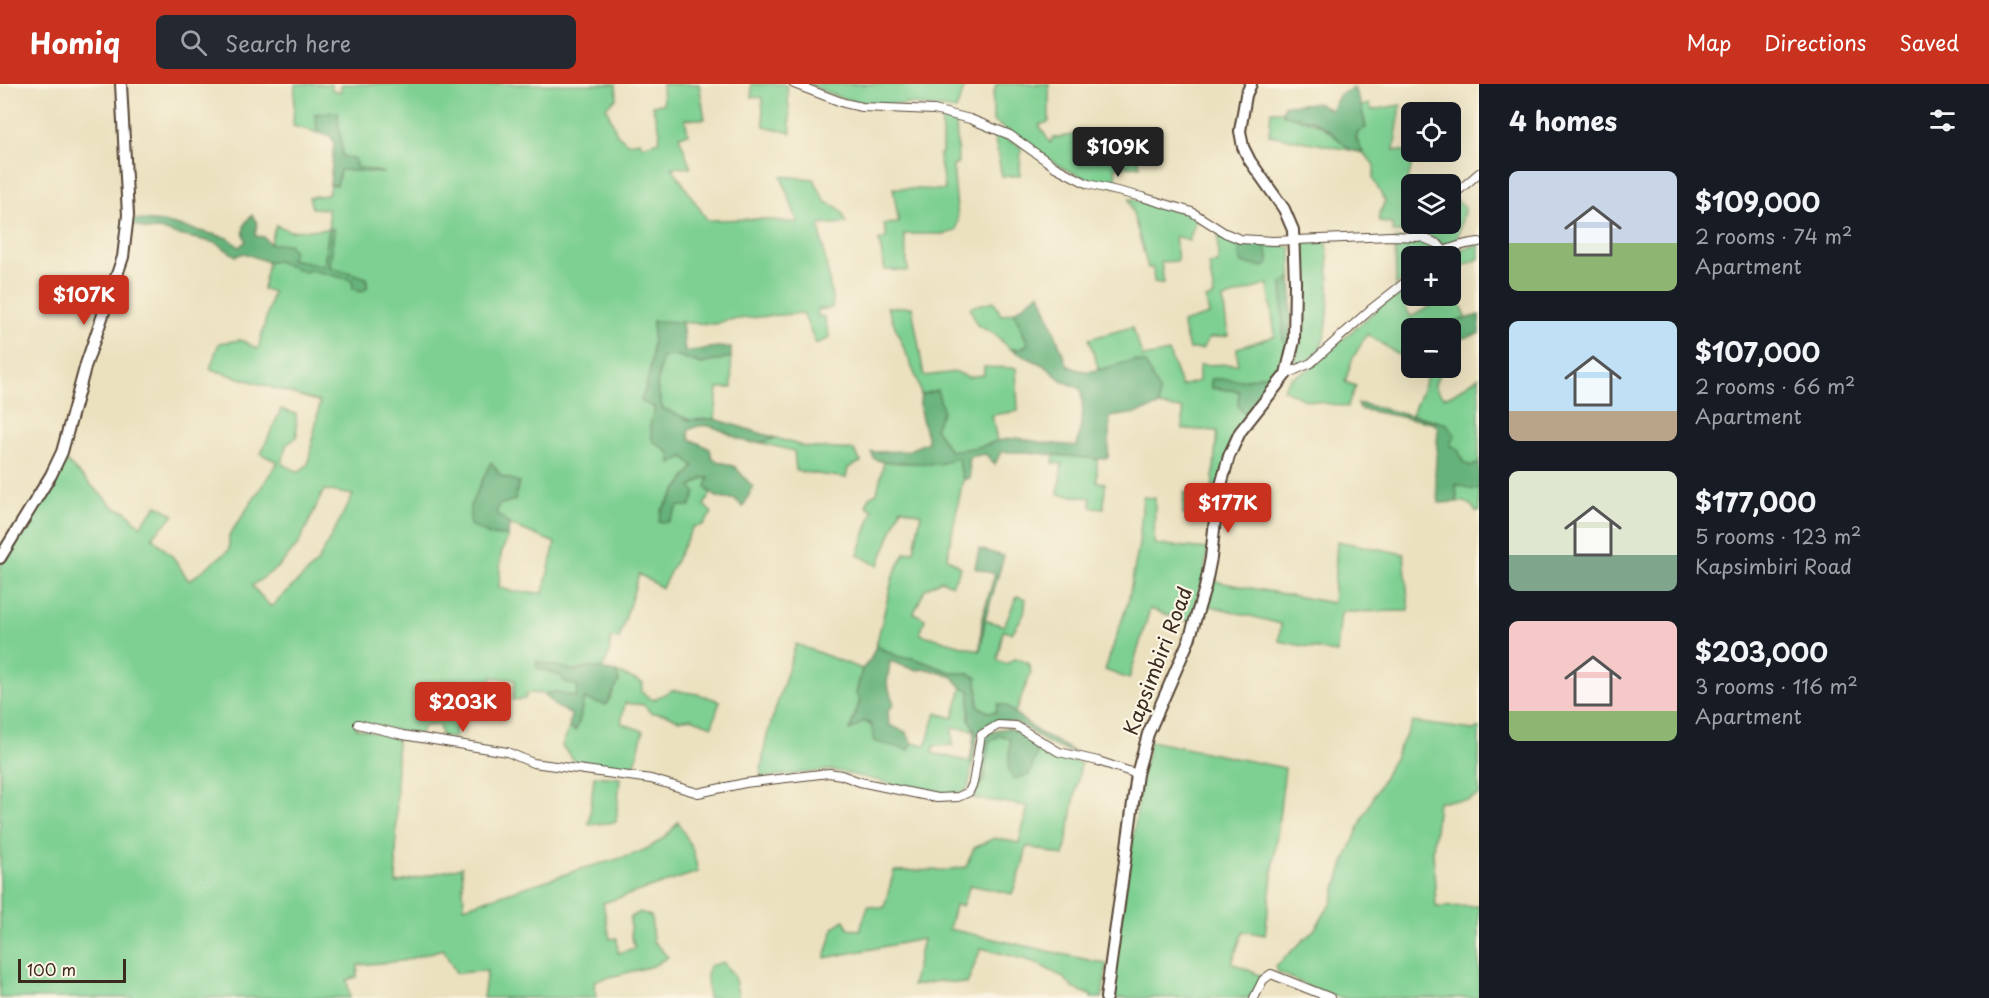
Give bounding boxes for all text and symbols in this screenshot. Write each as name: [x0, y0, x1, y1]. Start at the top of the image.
search box: [156, 15, 576, 69]
text: Homiq: [30, 21, 120, 64]
icon: search: [177, 26, 210, 59]
text: Search here: [225, 26, 351, 59]
text: Map: [1686, 26, 1731, 58]
text: Directions: [1764, 26, 1866, 58]
text: Saved: [1899, 26, 1959, 58]
text: 4 homes: [1509, 101, 1617, 140]
map controls: [1401, 102, 1461, 378]
button: locate: [1401, 102, 1461, 162]
icon: filters: [1926, 104, 1959, 137]
pin: $109K: [1076, 127, 1160, 178]
text: $109K: [1087, 131, 1149, 161]
button: layers: [1401, 174, 1461, 234]
text: $109,000: [1695, 182, 1820, 221]
icon: home: [1557, 195, 1629, 267]
text: 2 rooms · 74 m²: [1695, 221, 1852, 251]
button: +: [1401, 246, 1461, 306]
text: Apartment: [1695, 251, 1802, 281]
pin: $107K: [42, 275, 126, 326]
text: $107K: [53, 279, 115, 309]
button: −: [1401, 318, 1461, 378]
text: $107,000: [1695, 332, 1820, 371]
icon: home: [1557, 345, 1629, 417]
text: 2 rooms · 66 m²: [1695, 371, 1855, 401]
text: Apartment: [1695, 401, 1802, 431]
text: $177,000: [1695, 482, 1816, 521]
pin: $177K: [1186, 483, 1270, 534]
text: $177K: [1198, 487, 1258, 517]
icon: home: [1557, 495, 1629, 567]
text: 5 rooms · 123 m²: [1695, 521, 1861, 551]
text: Kapsimbiri Road: [1695, 551, 1852, 581]
street label: Kapsimbiri Road: [1115, 582, 1199, 739]
text: $203,000: [1695, 632, 1828, 671]
icon: home: [1557, 645, 1629, 717]
text: 3 rooms · 116 m²: [1695, 671, 1858, 701]
pin: $203K: [421, 682, 505, 733]
text: $203K: [429, 686, 497, 716]
text: Apartment: [1695, 701, 1802, 731]
scale bar: [18, 956, 126, 984]
text: 100 m: [27, 957, 76, 981]

